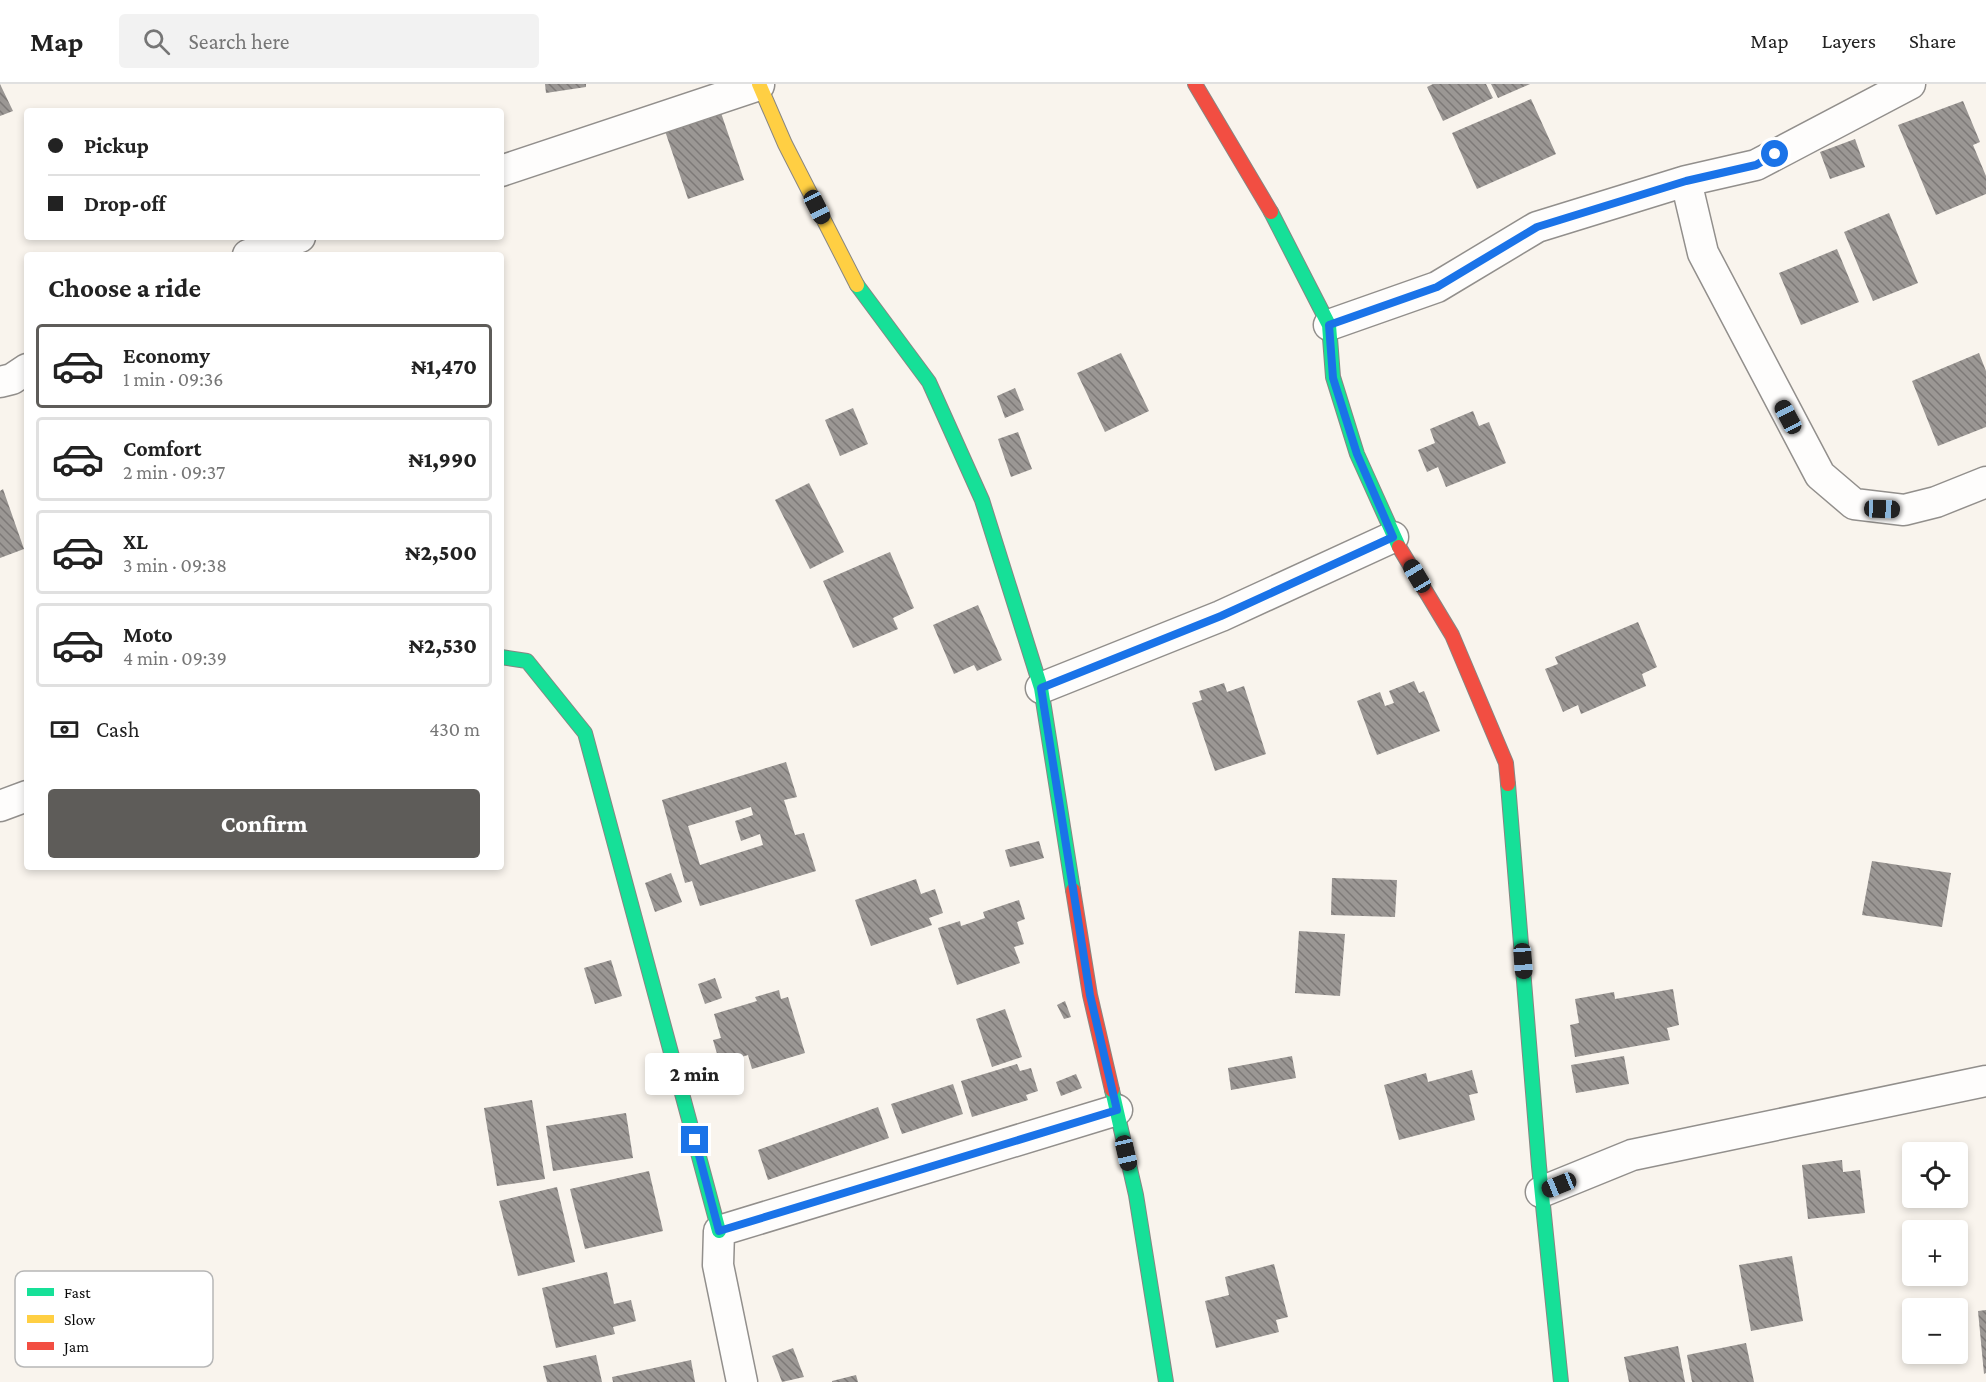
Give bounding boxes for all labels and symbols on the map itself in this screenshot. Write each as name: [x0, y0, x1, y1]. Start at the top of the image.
route start: [1761, 140, 1788, 167]
car: [801, 187, 833, 227]
car: [1772, 397, 1804, 437]
car: [1864, 499, 1900, 519]
car: [1400, 556, 1434, 596]
car: [1513, 942, 1533, 980]
callout: 2 min: [646, 1053, 744, 1095]
route end: [681, 1126, 708, 1153]
car: [1113, 1133, 1139, 1173]
car: [1539, 1170, 1579, 1200]
legend: [15, 1271, 213, 1367]
text: Fast: [64, 1284, 91, 1301]
text: Slow: [64, 1311, 96, 1328]
text: Jam: [62, 1338, 89, 1356]

